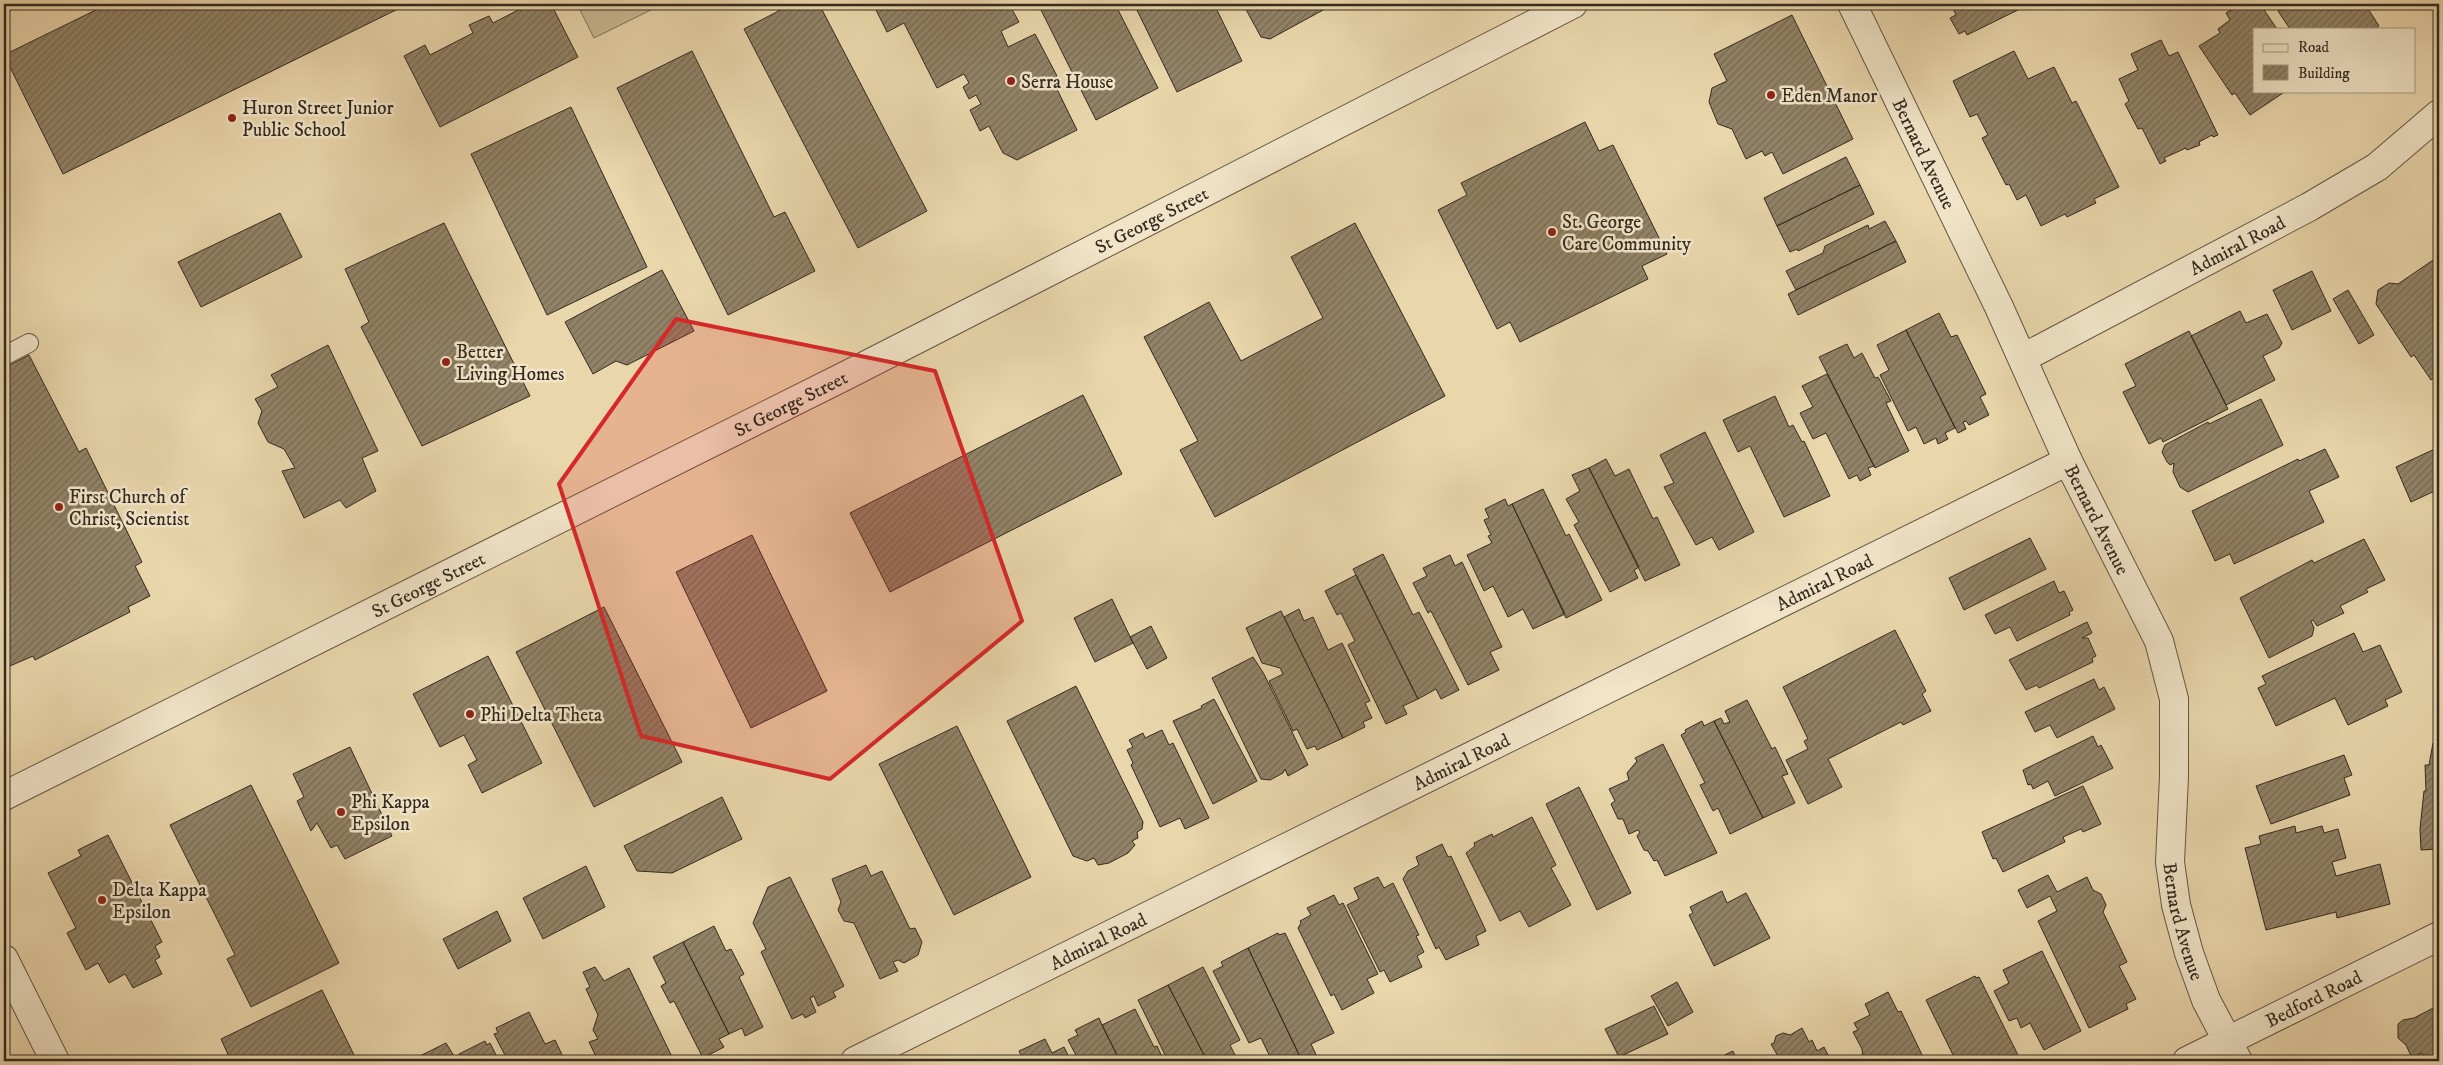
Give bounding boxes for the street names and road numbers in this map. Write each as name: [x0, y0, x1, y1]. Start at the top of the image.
street label: Bernard Avenue: [1886, 95, 1960, 213]
street label: St George Street: [1092, 182, 1212, 259]
street label: Admiral Road: [2186, 211, 2290, 281]
street label: St George Street: [731, 367, 852, 443]
street label: Bernard Avenue: [2059, 461, 2134, 579]
street label: St George Street: [368, 548, 489, 624]
street label: Admiral Road: [1772, 549, 1877, 617]
street label: Admiral Road: [1409, 729, 1514, 796]
street label: Bernard Avenue: [2157, 861, 2208, 984]
street label: Admiral Road: [1046, 908, 1151, 976]
street label: Bedford Road: [2262, 966, 2366, 1033]

